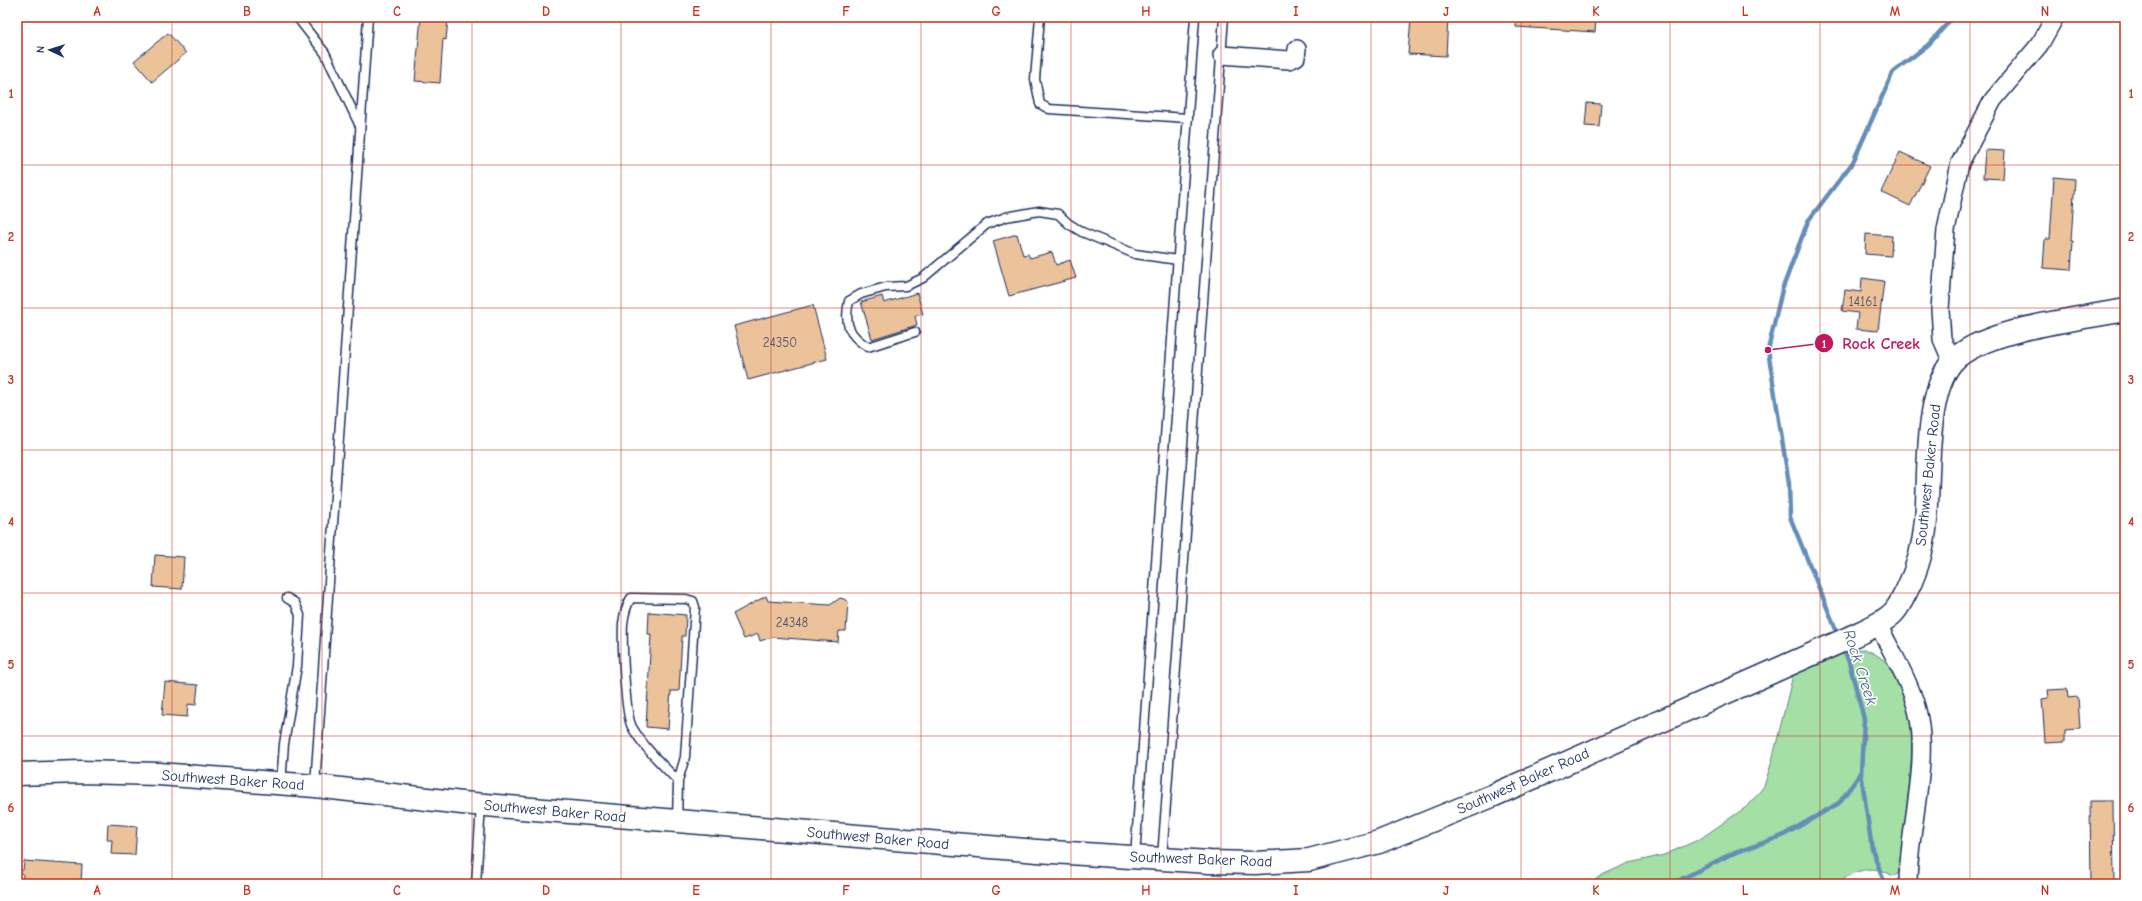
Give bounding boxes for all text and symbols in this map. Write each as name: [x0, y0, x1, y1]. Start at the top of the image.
text: A: [93, 4, 101, 19]
text: B: [243, 4, 251, 19]
text: C: [393, 4, 401, 19]
text: D: [542, 4, 550, 19]
text: E: [692, 4, 700, 19]
text: F: [842, 4, 850, 19]
text: G: [991, 4, 1001, 19]
text: H: [1141, 4, 1151, 19]
text: I: [1293, 4, 1299, 19]
text: J: [1443, 4, 1449, 19]
text: K: [1592, 4, 1600, 19]
text: L: [1742, 4, 1749, 19]
text: M: [1890, 4, 1901, 19]
text: N: [2041, 4, 2049, 19]
north arrow: [30, 30, 70, 70]
text: N: [34, 45, 47, 53]
text: 1: [8, 86, 14, 101]
text: 1: [2128, 86, 2134, 101]
text: 2: [8, 229, 14, 244]
text: 2: [2128, 229, 2134, 244]
house number: 14161: [1849, 294, 1877, 309]
callout: Rock Creek: [1814, 329, 1928, 357]
house number: 24350: [763, 335, 797, 350]
text: Rock Creek: [1842, 335, 1920, 353]
text: 1: [1822, 337, 1827, 351]
text: 3: [8, 372, 14, 387]
text: 3: [2128, 372, 2134, 387]
street label: Southwest Baker Road: [1912, 403, 1944, 547]
text: 4: [8, 514, 14, 529]
text: 4: [2128, 514, 2134, 529]
house number: 24348: [776, 615, 809, 630]
water label: Rock Creek: [1839, 627, 1881, 708]
text: 5: [8, 657, 15, 672]
text: 5: [2128, 657, 2135, 672]
street label: Southwest Baker Road: [1454, 744, 1592, 818]
street label: Southwest Baker Road: [161, 766, 305, 794]
street label: Southwest Baker Road: [483, 796, 627, 826]
text: 6: [8, 800, 15, 815]
text: 6: [2128, 800, 2135, 815]
street label: Southwest Baker Road: [806, 823, 950, 853]
street label: Southwest Baker Road: [1129, 848, 1273, 870]
text: A: [93, 883, 101, 898]
text: B: [243, 883, 251, 898]
text: C: [393, 883, 401, 898]
text: D: [542, 883, 550, 898]
text: E: [692, 883, 700, 898]
text: F: [842, 883, 850, 898]
text: G: [991, 883, 1001, 898]
text: H: [1141, 883, 1151, 898]
text: I: [1293, 883, 1299, 898]
text: J: [1443, 883, 1449, 898]
text: K: [1592, 883, 1600, 898]
text: L: [1742, 883, 1749, 898]
text: M: [1890, 883, 1901, 898]
text: N: [2041, 883, 2049, 898]

